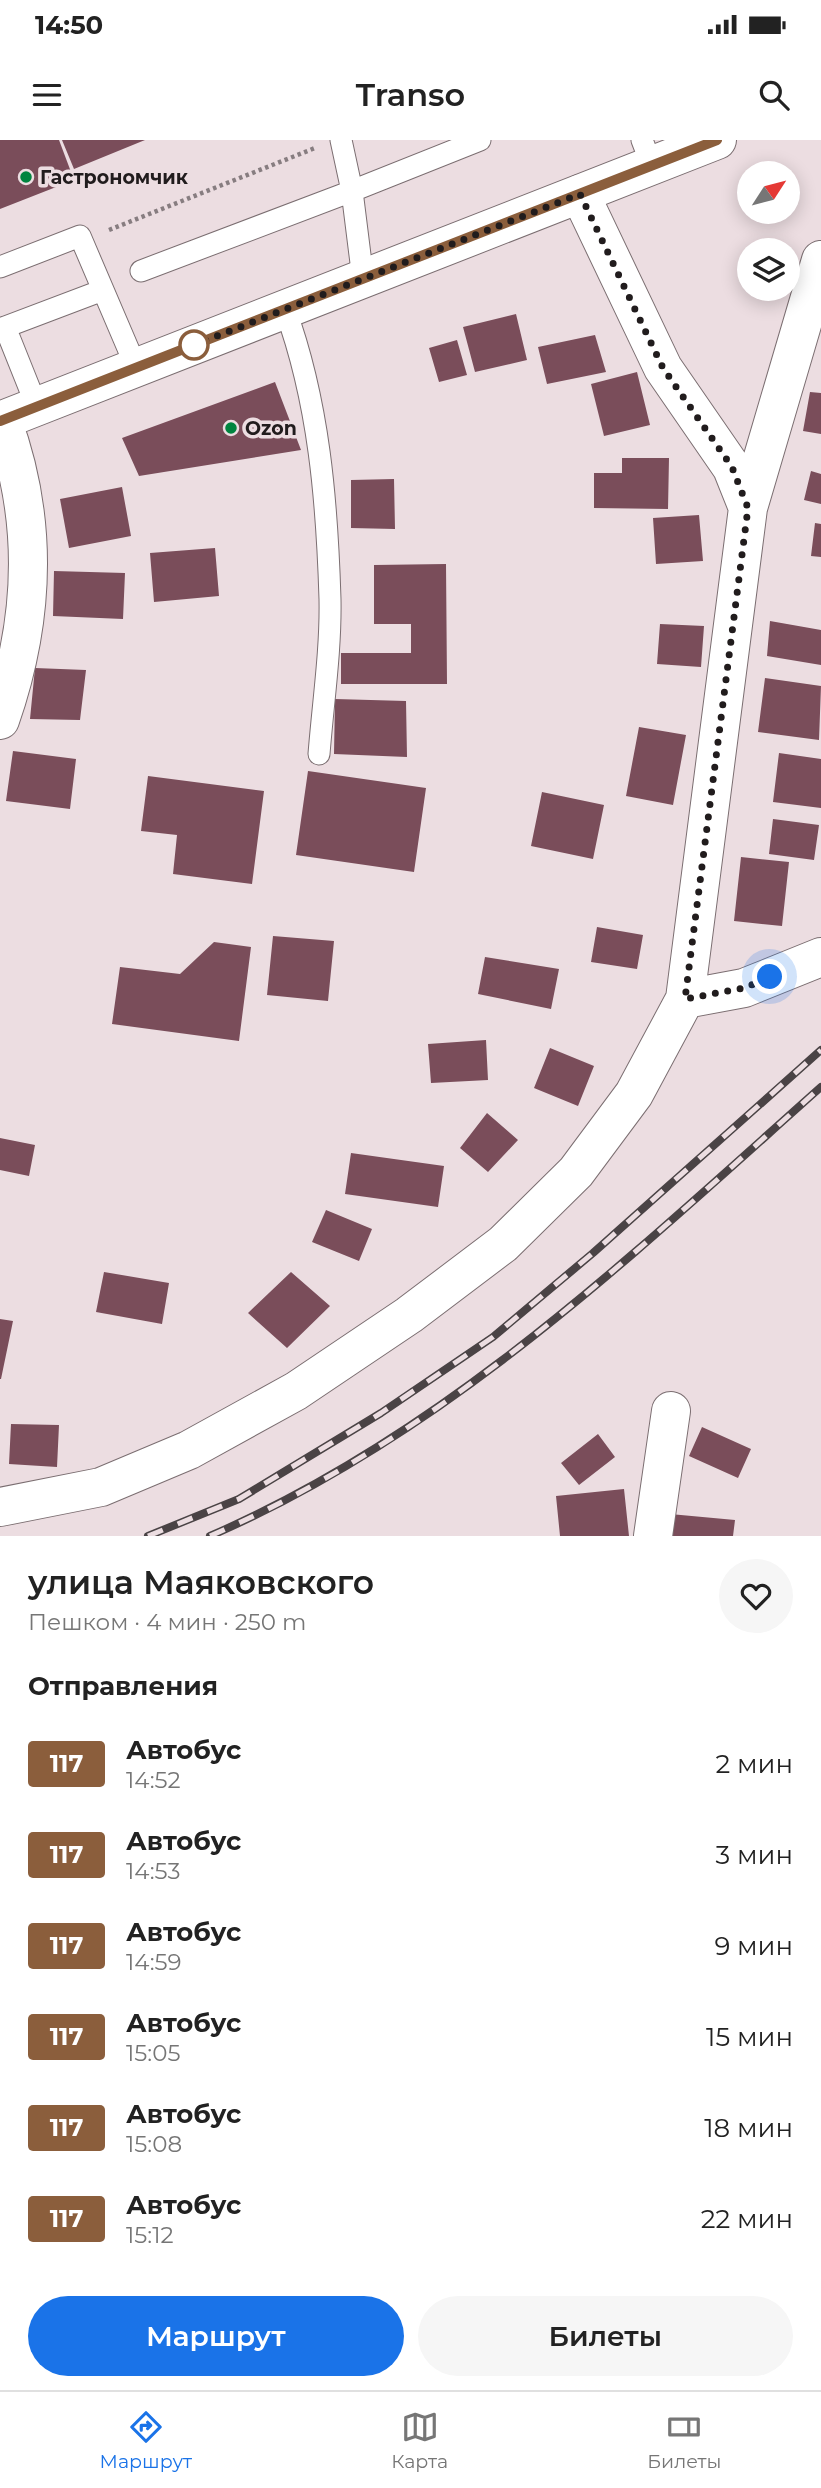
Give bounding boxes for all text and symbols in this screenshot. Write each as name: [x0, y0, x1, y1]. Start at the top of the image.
text: 14:50: [35, 9, 103, 41]
text: Transo: [356, 75, 465, 114]
icon: menu: [28, 76, 66, 114]
icon: search: [755, 76, 793, 114]
north arrow: [737, 161, 800, 224]
map controls: [737, 161, 800, 301]
place label: Гастрономчик: [40, 166, 189, 189]
marker: Гастрономчик: [18, 169, 34, 185]
button: layers: [737, 238, 800, 301]
unlabelled marker: [179, 330, 209, 360]
place label: Ozon: [245, 417, 297, 440]
marker: Ozon: [223, 420, 239, 436]
your location: [752, 959, 787, 994]
button: heart: [719, 1559, 793, 1633]
text: улица Маяковского: [28, 1562, 374, 1602]
text: Пешком · 4 мин · 250 m: [28, 1608, 306, 1636]
text: Отправления: [28, 1670, 218, 1702]
text: Автобус: [126, 1734, 241, 1766]
text: 2 мин: [715, 1748, 793, 1780]
text: 117: [50, 1749, 83, 1778]
text: 14:52: [126, 1766, 181, 1794]
text: Автобус: [126, 1825, 241, 1857]
text: 3 мин: [716, 1839, 793, 1871]
text: 117: [50, 1840, 83, 1869]
text: 14:53: [126, 1857, 180, 1885]
text: Автобус: [126, 1916, 241, 1948]
text: 9 мин: [714, 1930, 793, 1962]
text: 117: [50, 1931, 83, 1960]
text: 14:59: [126, 1948, 182, 1976]
text: Автобус: [126, 2007, 241, 2039]
text: 15 мин: [706, 2021, 793, 2053]
text: 117: [50, 2022, 83, 2051]
text: 15:05: [126, 2039, 180, 2067]
text: Автобус: [126, 2098, 241, 2130]
text: 18 мин: [704, 2112, 793, 2144]
text: 117: [50, 2113, 83, 2142]
text: 15:08: [126, 2130, 182, 2158]
text: Автобус: [126, 2189, 241, 2221]
text: 22 мин: [701, 2203, 793, 2235]
text: 117: [50, 2204, 83, 2233]
text: 15:12: [126, 2221, 174, 2249]
button: Маршрут: [28, 2296, 404, 2376]
button: Билеты: [418, 2296, 793, 2376]
tab: Маршрут: [100, 2408, 192, 2473]
tab: Карта: [391, 2408, 448, 2473]
tab: Билеты: [647, 2408, 721, 2473]

